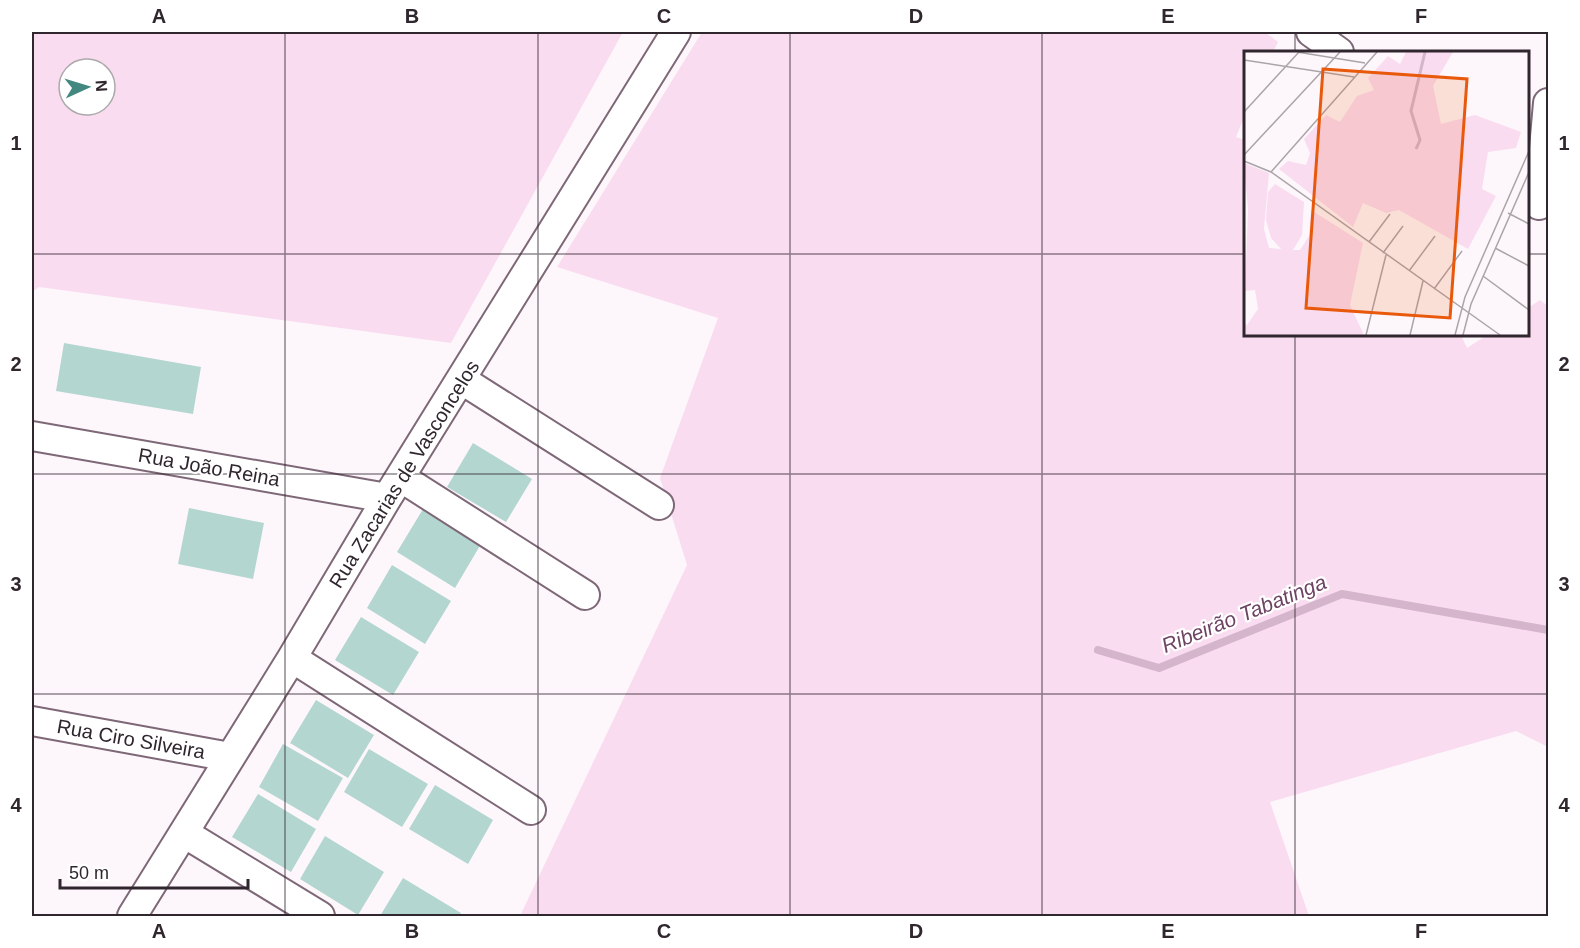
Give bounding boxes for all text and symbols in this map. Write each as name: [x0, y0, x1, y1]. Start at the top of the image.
text: A: [152, 5, 166, 27]
text: B: [405, 5, 419, 27]
text: C: [657, 5, 671, 27]
text: D: [909, 5, 923, 27]
text: E: [1161, 5, 1175, 27]
text: F: [1415, 5, 1427, 27]
inset map: [1244, 51, 1529, 336]
north arrow: [57, 57, 117, 117]
text: N: [93, 80, 110, 92]
text: 1: [10, 132, 22, 154]
text: 1: [1558, 132, 1570, 154]
text: 2: [10, 353, 22, 375]
text: 2: [1558, 353, 1570, 375]
street label: Rua Zacarias de Vasconcelos: [325, 356, 483, 592]
street label: Rua João Reina: [136, 444, 282, 490]
water label: Ribeirão Tabatinga: [1158, 570, 1329, 657]
text: 3: [10, 573, 22, 595]
text: 3: [1558, 573, 1570, 595]
street label: Rua Ciro Silveira: [55, 715, 208, 763]
text: 4: [10, 794, 22, 816]
text: 4: [1558, 794, 1570, 816]
scale bar: [60, 852, 248, 890]
text: 50 m: [69, 863, 109, 883]
text: A: [152, 920, 166, 942]
text: B: [405, 920, 419, 942]
text: C: [657, 920, 671, 942]
text: D: [909, 920, 923, 942]
text: E: [1161, 920, 1175, 942]
text: F: [1415, 920, 1427, 942]

